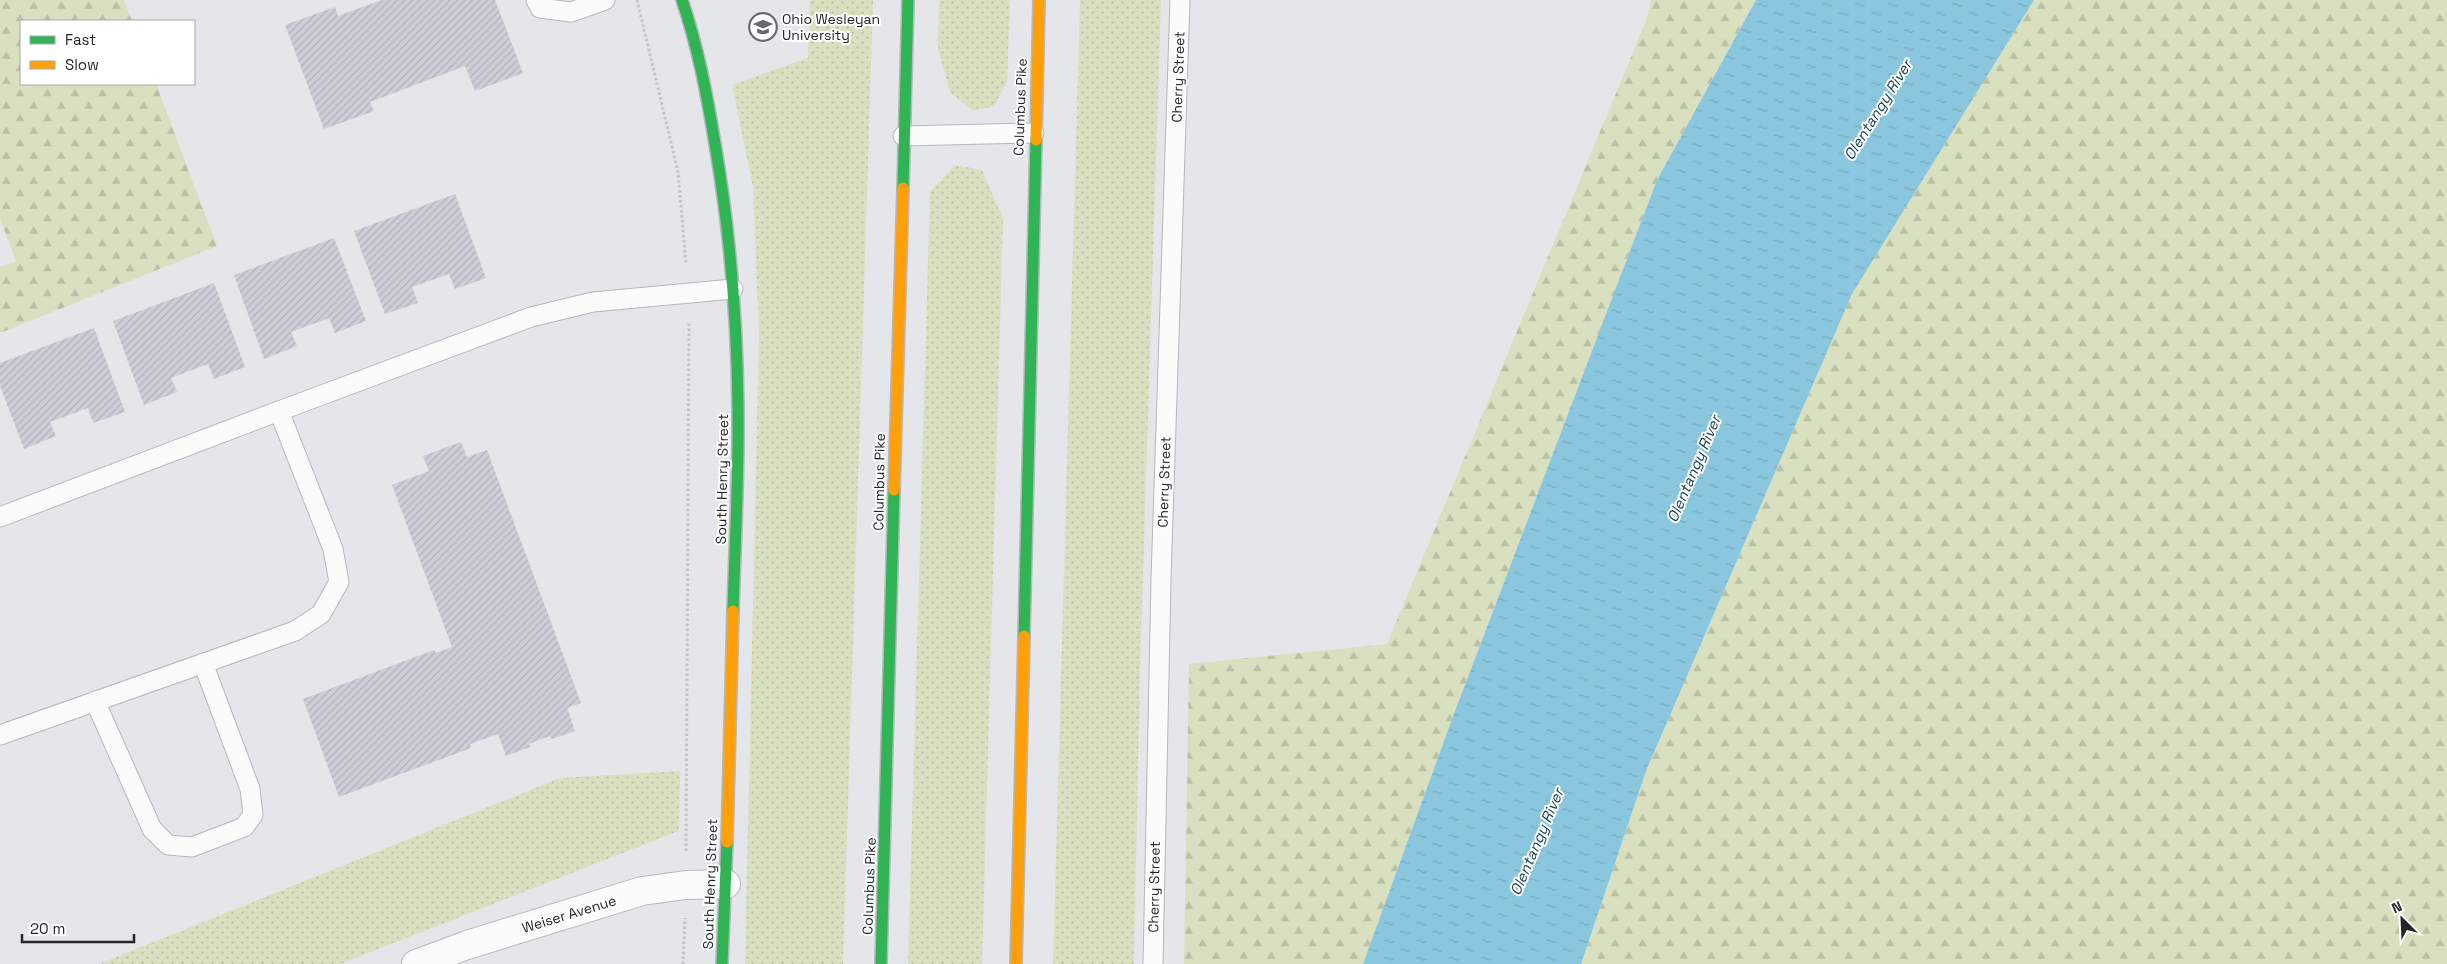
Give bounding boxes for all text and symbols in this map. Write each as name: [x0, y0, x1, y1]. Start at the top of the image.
place label: Ohio Wesleyan University: [782, 10, 880, 44]
school or university icon: Ohio Wesleyan University: [748, 12, 778, 42]
legend: [20, 20, 195, 85]
text: Fast: [65, 30, 96, 49]
street label: Cherry Street: [1167, 31, 1189, 123]
text: Slow: [65, 55, 99, 74]
water label: Olentangy River: [1839, 55, 1917, 163]
street label: Columbus Pike: [1009, 58, 1031, 156]
water label: Olentangy River: [1662, 411, 1725, 525]
street label: South Henry Street: [712, 414, 732, 544]
street label: Columbus Pike: [869, 433, 889, 531]
street label: Cherry Street: [1153, 436, 1175, 528]
water label: Olentangy River: [1505, 784, 1568, 898]
street label: South Henry Street: [699, 818, 721, 950]
street label: Columbus Pike: [858, 837, 880, 935]
street label: Cherry Street: [1144, 841, 1164, 933]
street label: Weiser Avenue: [520, 891, 618, 937]
north arrow: [2377, 894, 2427, 944]
text: N: [2389, 897, 2405, 917]
scale bar: [22, 912, 135, 944]
text: 20 m: [30, 919, 65, 938]

